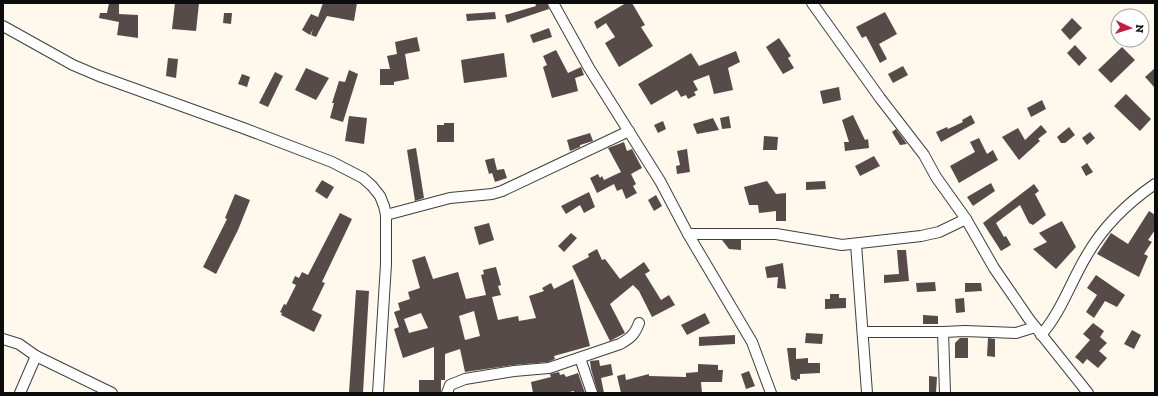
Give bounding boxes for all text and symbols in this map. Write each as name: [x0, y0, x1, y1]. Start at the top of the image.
north arrow: [1110, 8, 1150, 48]
text: N: [1133, 24, 1146, 34]

